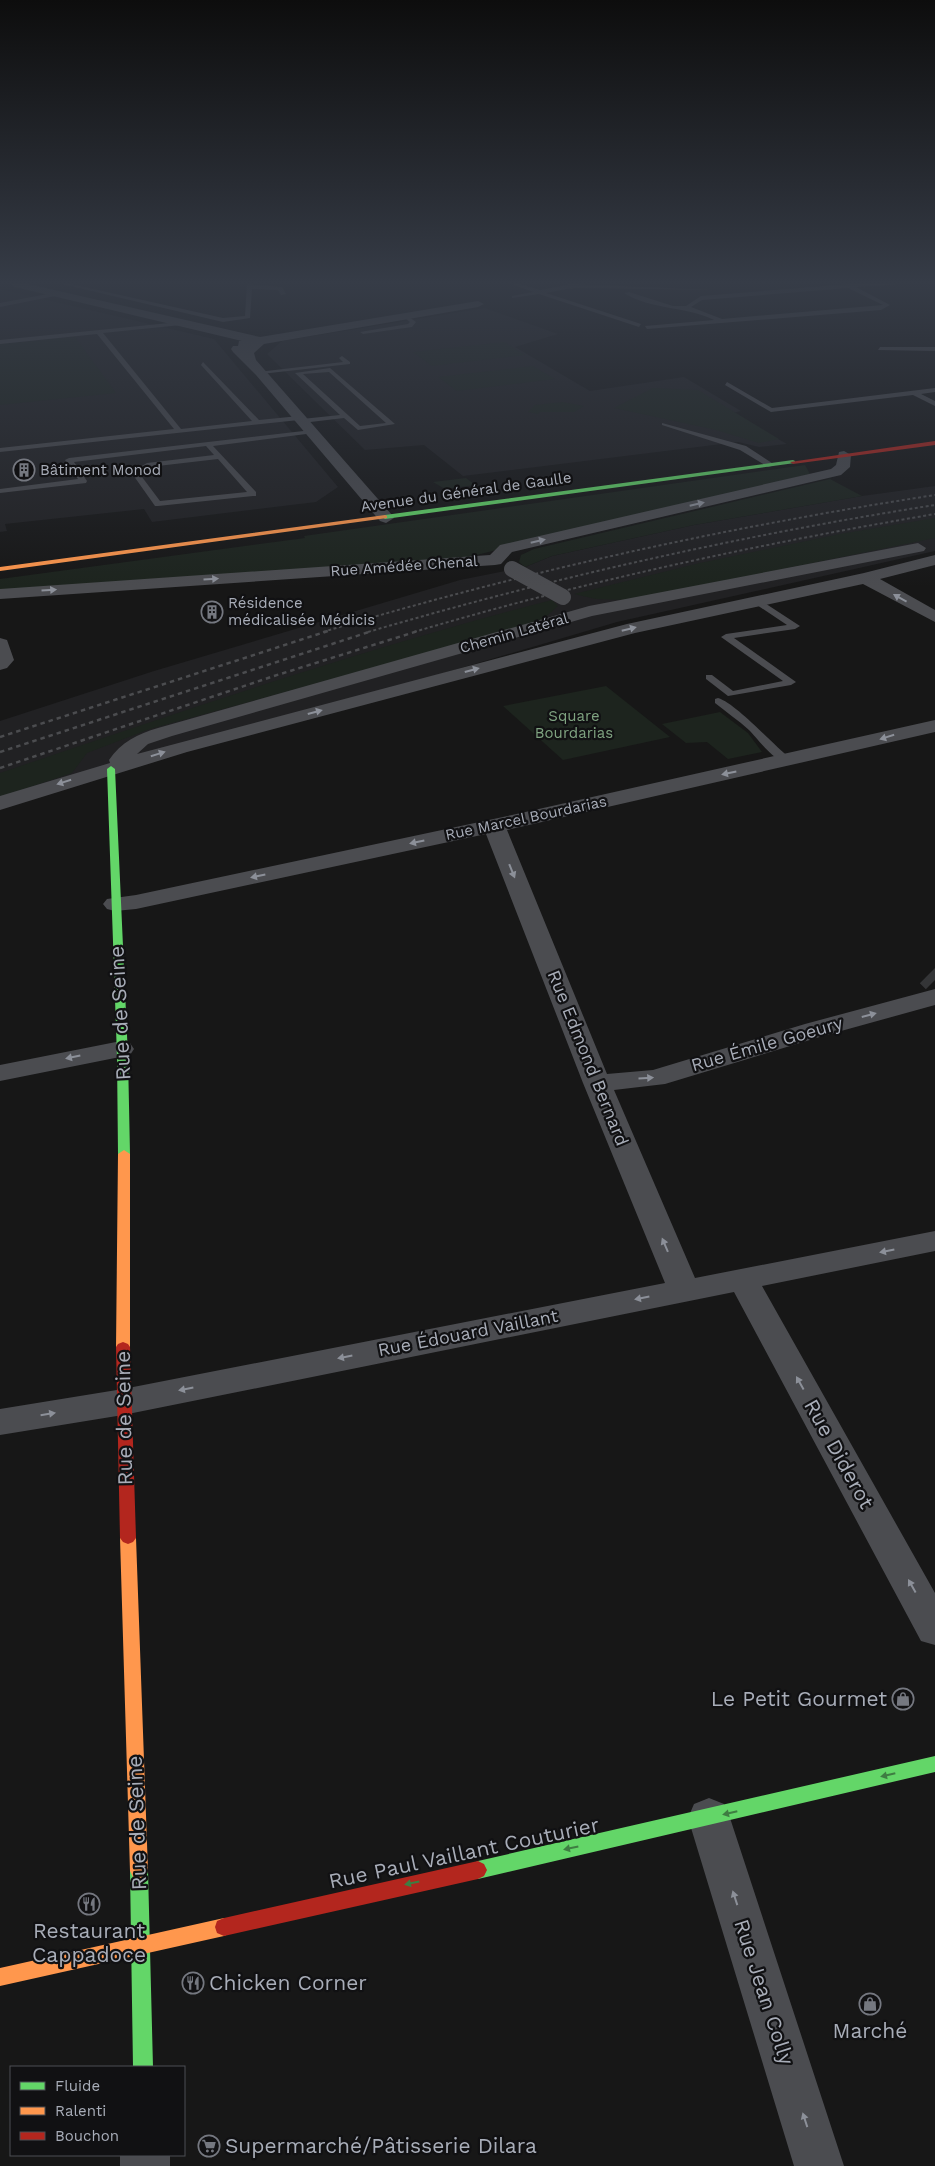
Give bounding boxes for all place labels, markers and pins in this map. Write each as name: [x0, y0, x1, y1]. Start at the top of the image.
building icon: Bâtiment Monod: [12, 458, 36, 482]
place label: Bâtiment Monod: [40, 461, 161, 479]
place label: Résidence médicalisée Médicis: [228, 594, 375, 629]
building icon: Résidence médicalisée Médicis: [200, 600, 224, 624]
place label: Le Petit Gourmet: [711, 1686, 887, 1711]
shop icon: Le Petit Gourmet: [891, 1687, 915, 1711]
restaurant icon: Restaurant Cappadoce: [77, 1892, 101, 1916]
place label: Restaurant Cappadoce: [32, 1918, 146, 1967]
place label: Chicken Corner: [209, 1970, 367, 1995]
restaurant icon: Chicken Corner: [181, 1971, 205, 1995]
shop icon: Marché: [858, 1992, 882, 2016]
place label: Marché: [833, 2018, 907, 2043]
place label: Supermarché/Pâtisserie Dilara: [225, 2133, 537, 2158]
supermarket icon: Supermarché/Pâtisserie Dilara: [197, 2134, 221, 2158]

